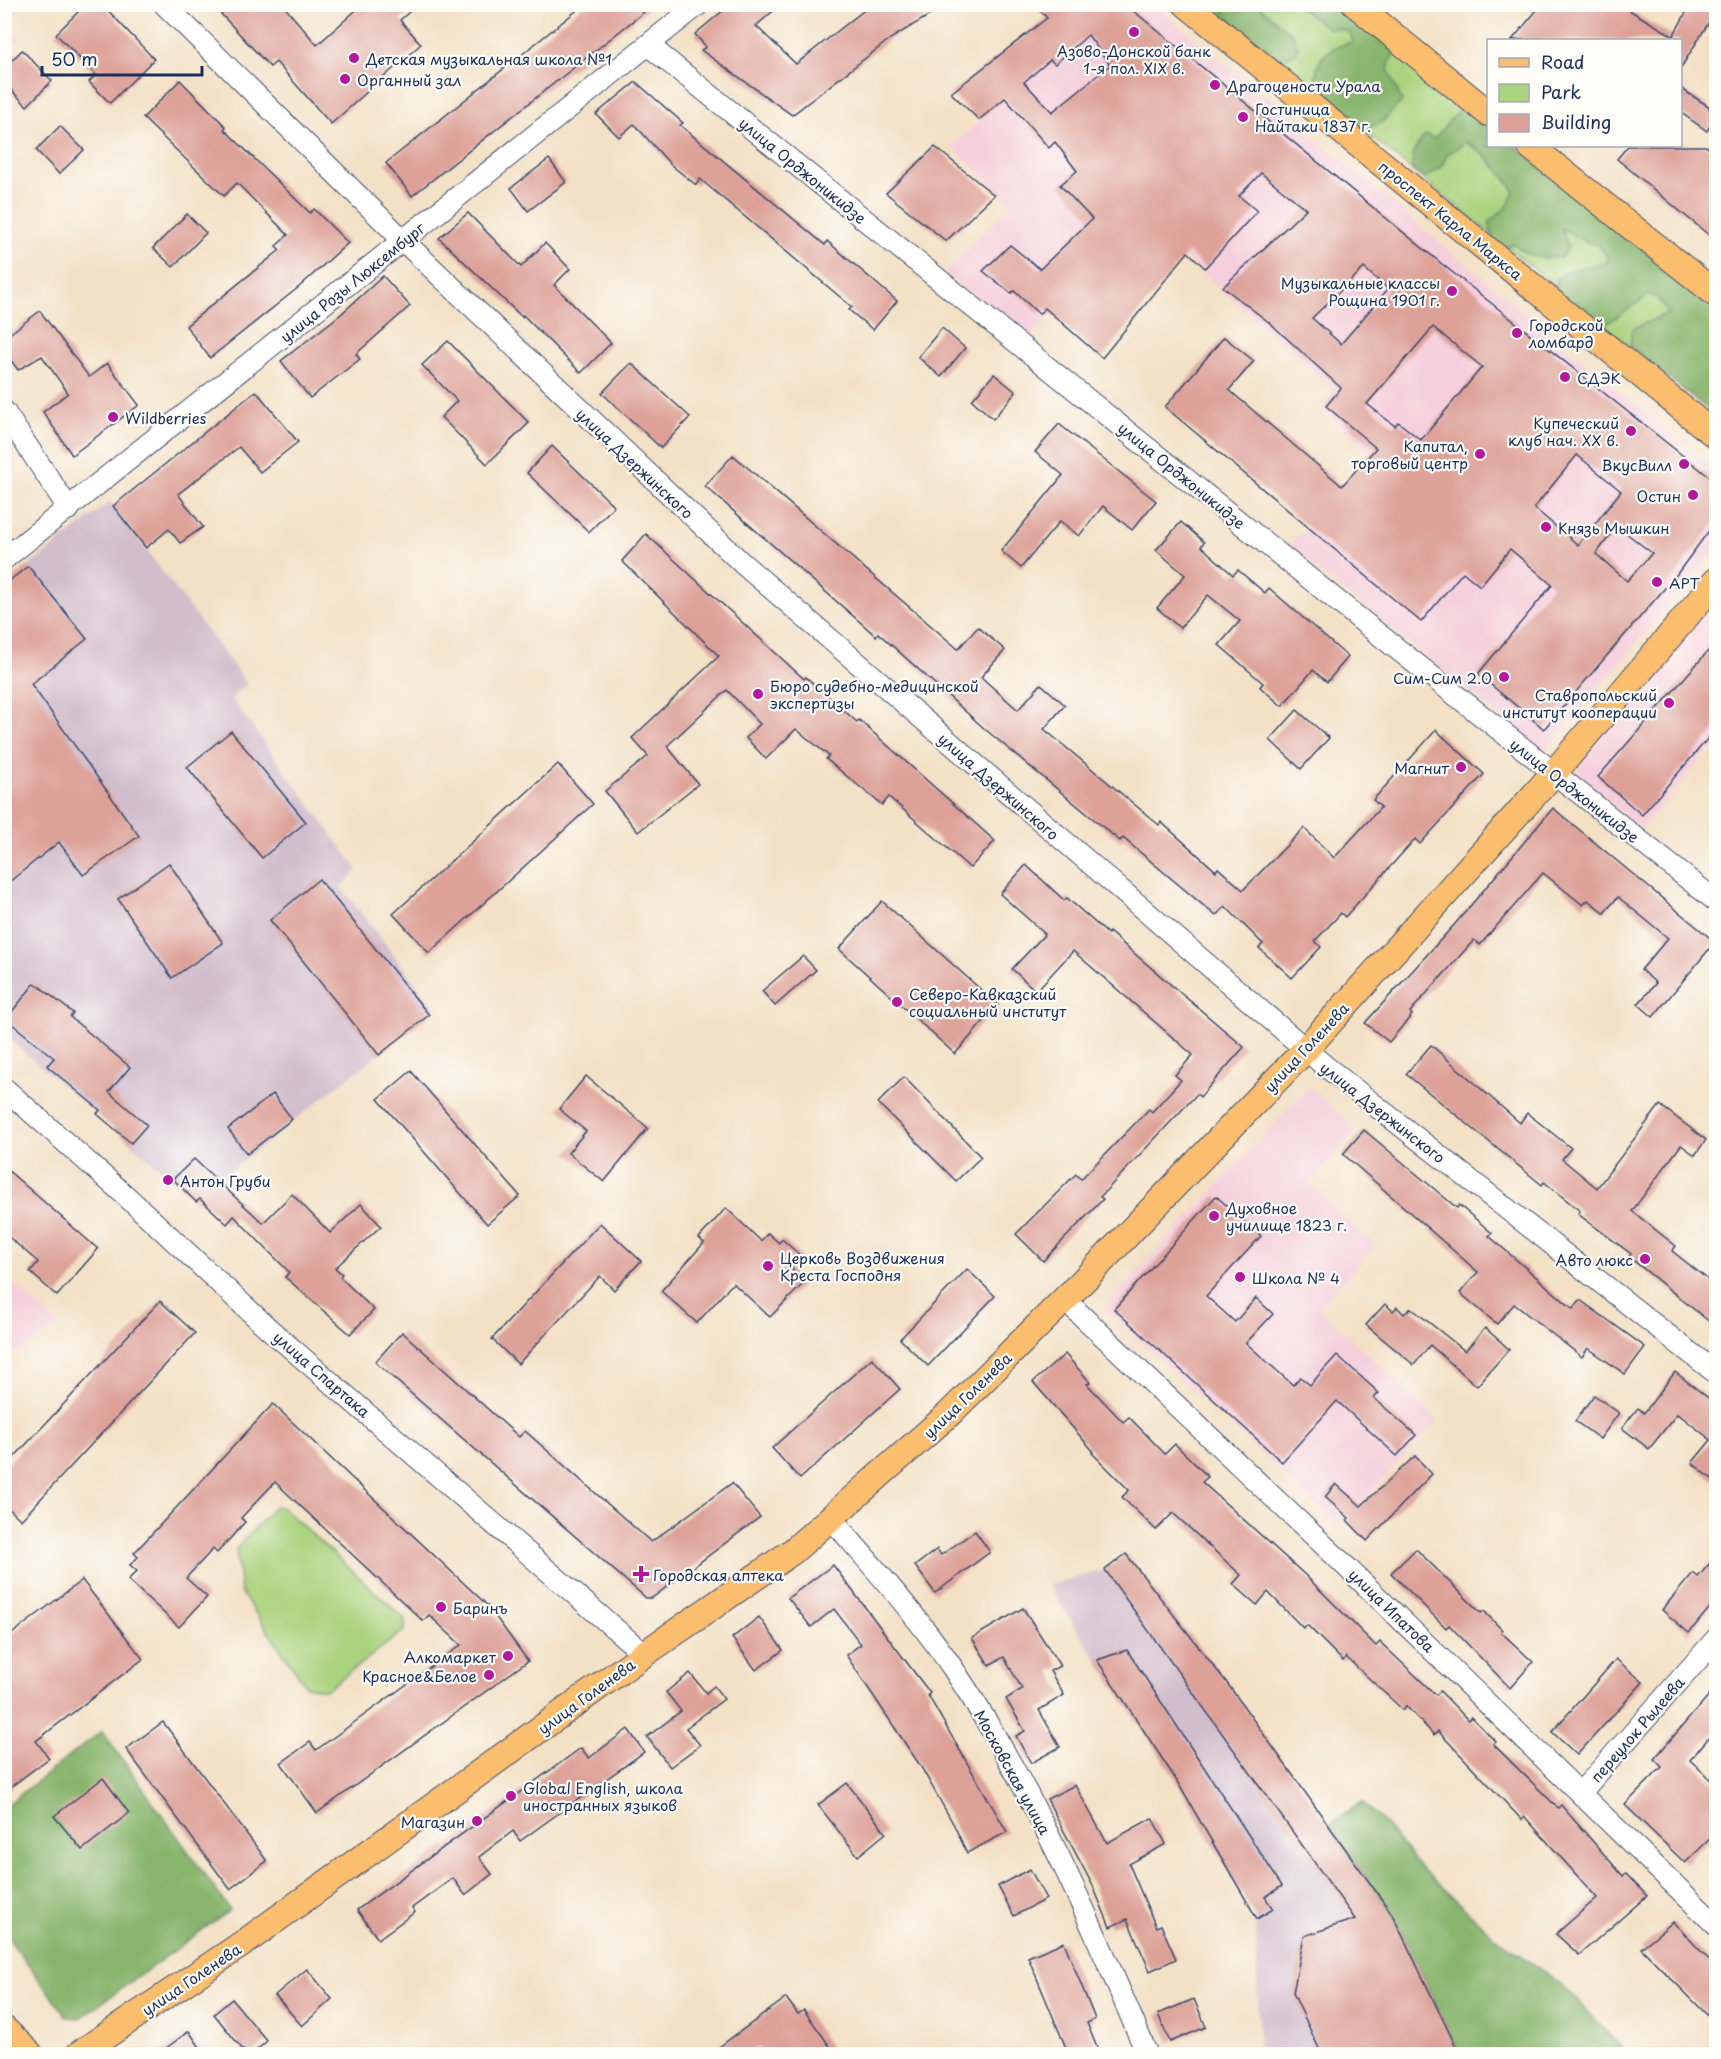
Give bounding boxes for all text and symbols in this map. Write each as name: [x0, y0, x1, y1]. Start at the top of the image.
marker: Азово-Донской банк 1-я пол. XIX в.: [1127, 25, 1141, 39]
scale bar: [42, 39, 202, 77]
place label: Азово-Донской банк 1-я пол. XIX в.: [1057, 39, 1211, 79]
legend: [1487, 39, 1682, 147]
text: 50 m: [51, 45, 98, 72]
place label: Детская музыкальная школа №1: [365, 47, 612, 70]
text: Road: [1541, 48, 1585, 75]
marker: Детская музыкальная школа №1: [347, 51, 361, 65]
place label: Органный зал: [357, 68, 461, 91]
marker: Органный зал: [338, 72, 352, 86]
place label: Драгоцености Урала: [1226, 74, 1381, 97]
marker: Драгоцености Урала: [1208, 78, 1222, 92]
text: Park: [1541, 78, 1581, 105]
place label: Гостиница Найтаки 1837 г.: [1255, 97, 1371, 137]
text: Building: [1541, 108, 1611, 135]
marker: Гостиница Найтаки 1837 г.: [1236, 110, 1250, 124]
street label: улица Орджоникидзе: [734, 111, 872, 229]
street label: проспект Карла Маркса: [1374, 155, 1528, 286]
street label: улица Розы Люксембург: [275, 216, 430, 348]
place label: Музыкальные классы Рощина 1901 г.: [1281, 271, 1440, 311]
marker: Музыкальные классы Рощина 1901 г.: [1445, 284, 1459, 298]
place label: Городской ломбард: [1528, 313, 1604, 353]
marker: Городской ломбард: [1510, 326, 1524, 340]
place label: СДЭК: [1577, 366, 1621, 389]
marker: СДЭК: [1558, 370, 1572, 384]
street label: улица Дзержинского: [571, 402, 699, 524]
place label: Wildberries: [125, 406, 207, 429]
marker: Wildberries: [106, 410, 120, 424]
place label: Купеческий клуб нач. ХХ в.: [1508, 411, 1619, 451]
street label: улица Орджоникидзе: [1113, 416, 1251, 534]
marker: Купеческий клуб нач. ХХ в.: [1624, 424, 1638, 438]
place label: Капитал, торговый центр: [1351, 434, 1468, 474]
marker: Капитал, торговый центр: [1473, 447, 1487, 461]
place label: ВкусВилл: [1602, 453, 1672, 476]
marker: ВкусВилл: [1677, 457, 1691, 471]
place label: Остин: [1637, 484, 1681, 507]
marker: Остин: [1686, 488, 1700, 502]
place label: Князь Мышкин: [1558, 516, 1670, 539]
marker: Князь Мышкин: [1539, 520, 1553, 534]
place label: АРТ: [1669, 571, 1700, 594]
marker: АРТ: [1650, 575, 1664, 589]
place label: Сим-Сим 2.0: [1393, 666, 1492, 689]
marker: Сим-Сим 2.0: [1497, 670, 1511, 684]
place label: Бюро судебно-медицинской экспертизы: [770, 674, 979, 714]
place label: Ставропольский институт кооперации: [1502, 683, 1657, 723]
marker: Бюро судебно-медицинской экспертизы: [751, 687, 765, 701]
marker: Ставропольский институт кооперации: [1662, 696, 1676, 710]
street label: улица Дзержинского: [934, 727, 1064, 845]
street label: улица Орджоникидзе: [1506, 732, 1644, 848]
place label: Магнит: [1394, 756, 1450, 779]
marker: Магнит: [1454, 760, 1468, 774]
place label: Северо-Кавказский социальный институт: [909, 982, 1067, 1022]
marker: Северо-Кавказский социальный институт: [890, 995, 904, 1009]
street label: улица Голенева: [1258, 996, 1354, 1097]
street label: улица Дзержинского: [1315, 1056, 1451, 1168]
place label: Антон Груби: [180, 1169, 271, 1192]
marker: Антон Груби: [161, 1173, 175, 1187]
place label: Духовное училище 1823 г.: [1225, 1196, 1347, 1236]
marker: Духовное училище 1823 г.: [1207, 1209, 1221, 1223]
place label: Церковь Воздвижения Креста Господня: [780, 1246, 945, 1286]
place label: Авто люкс: [1555, 1248, 1633, 1271]
marker: Авто люкс: [1638, 1252, 1652, 1266]
marker: Церковь Воздвижения Креста Господня: [761, 1259, 775, 1273]
place label: Школа № 4: [1252, 1266, 1340, 1289]
marker: Школа № 4: [1233, 1270, 1247, 1284]
street label: улица Спартака: [269, 1325, 376, 1423]
street label: улица Голенева: [917, 1346, 1017, 1443]
place label: Городская аптека: [653, 1563, 784, 1586]
street label: улица Ипатова: [1344, 1563, 1441, 1657]
marker: Городская аптека: [634, 1567, 648, 1581]
place label: Баринъ: [453, 1596, 508, 1619]
marker: Баринъ: [434, 1600, 448, 1614]
place label: Алкомаркет: [404, 1645, 497, 1668]
marker: Алкомаркет: [501, 1649, 515, 1663]
street label: улица Голенева: [533, 1652, 640, 1739]
place label: Красное&Белое: [362, 1664, 477, 1687]
marker: Красное&Белое: [482, 1668, 496, 1682]
street label: переулок Рылеева: [1585, 1671, 1690, 1787]
street label: Московская улица: [969, 1705, 1057, 1839]
place label: Global English, школа иностранных языков: [523, 1776, 684, 1816]
marker: Global English, школа иностранных языков: [504, 1789, 518, 1803]
place label: Магазин: [401, 1810, 465, 1833]
marker: Магазин: [470, 1814, 484, 1828]
street label: улица Голенева: [137, 1937, 246, 2021]

